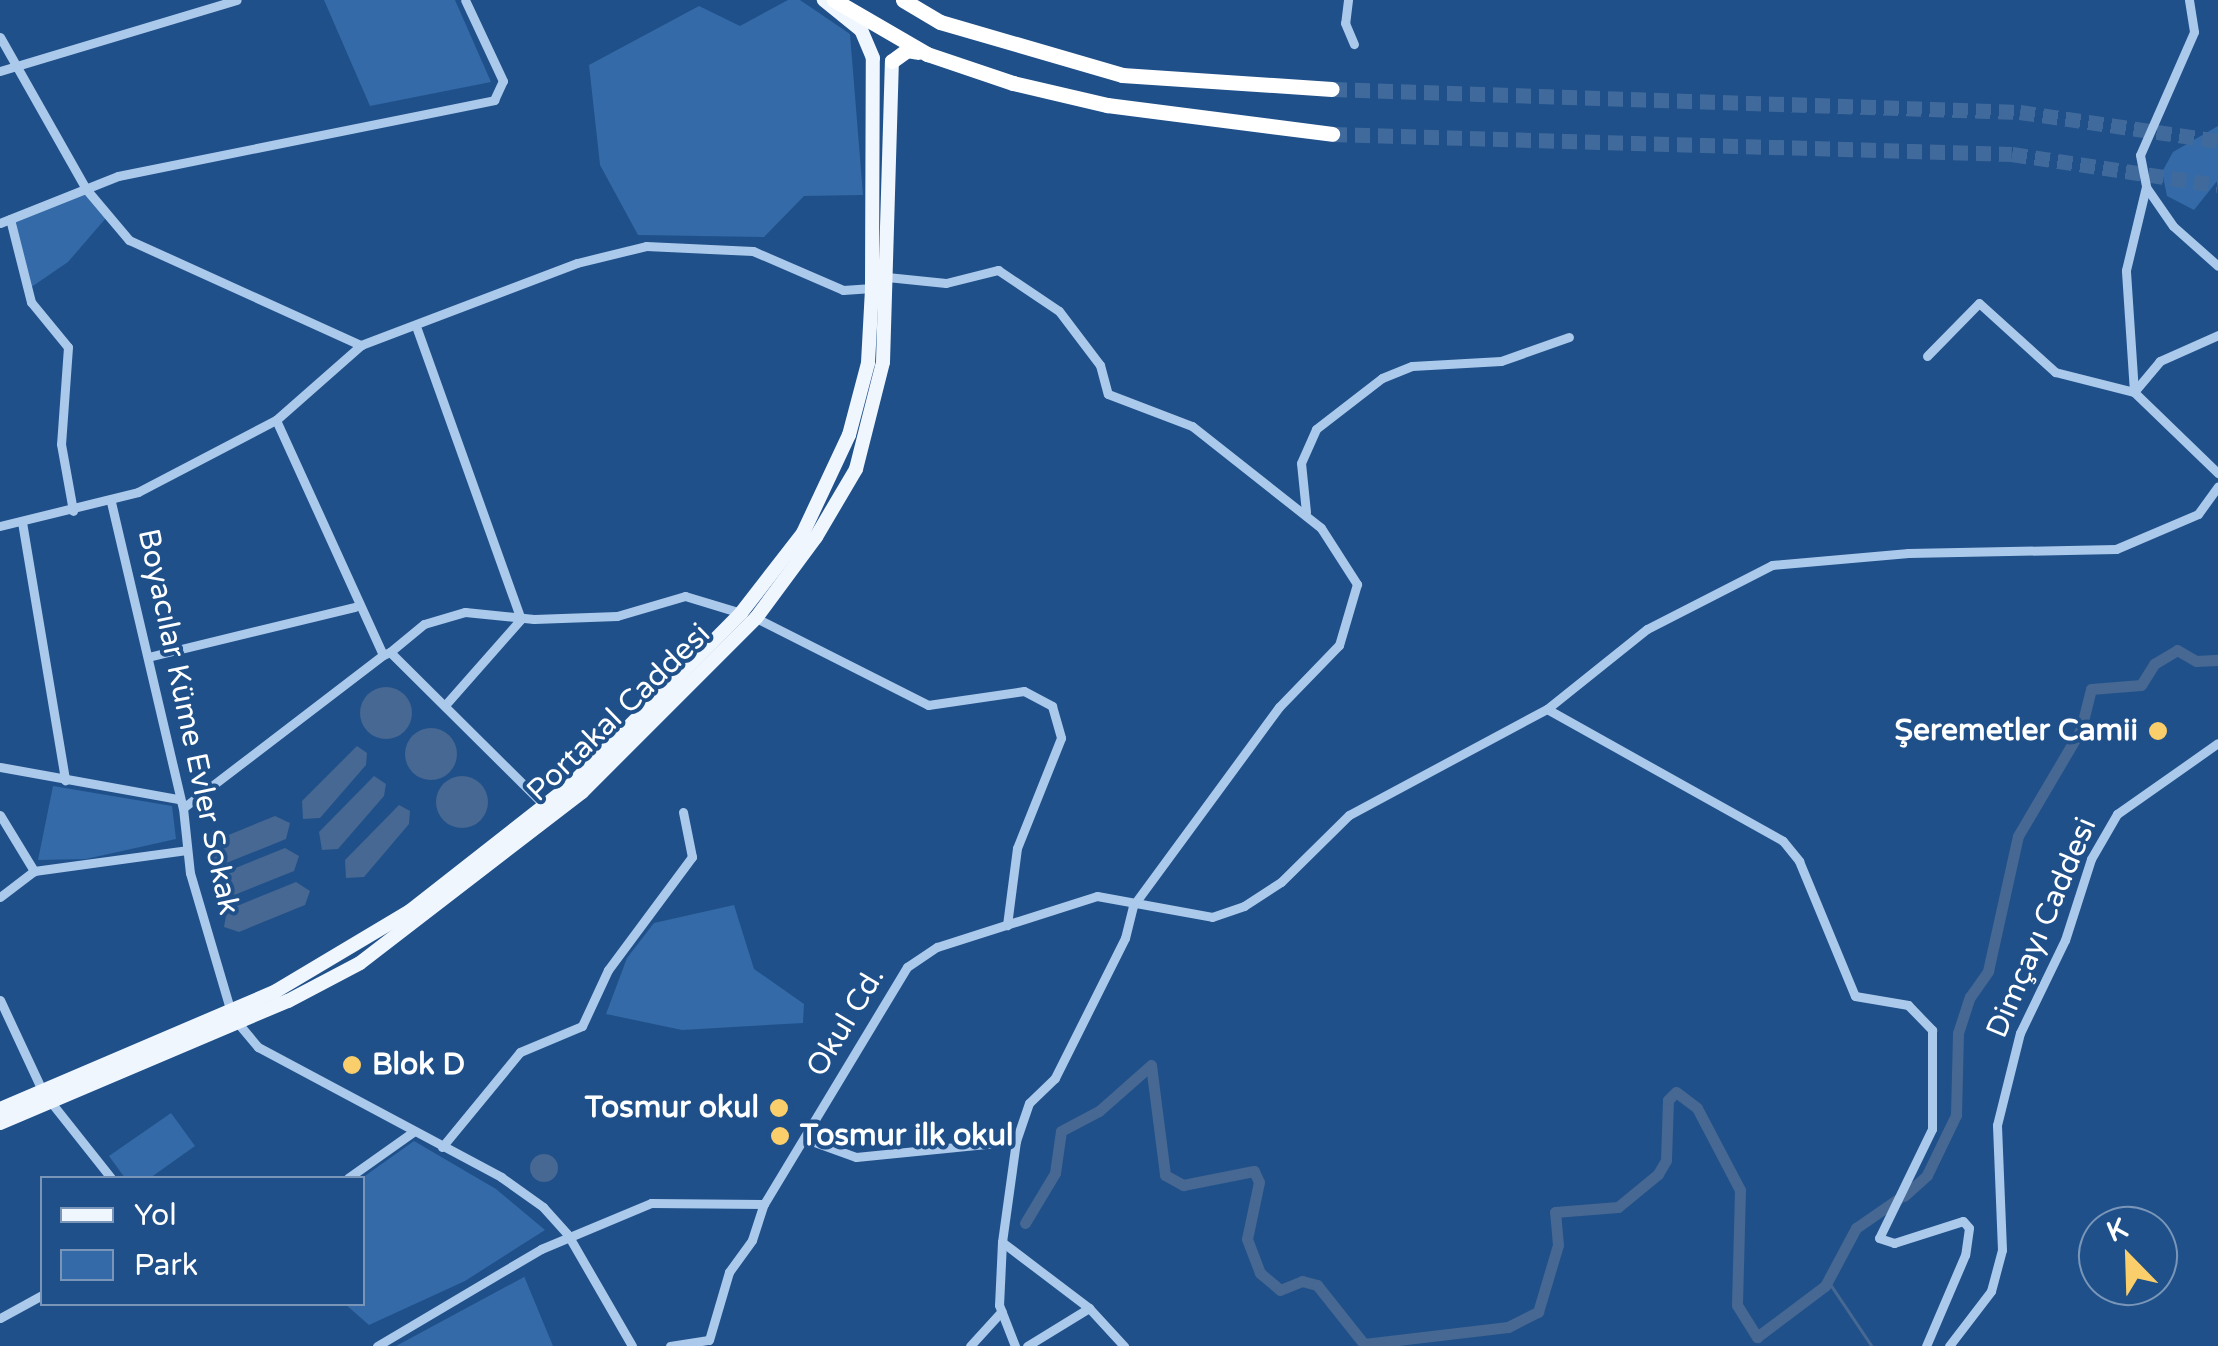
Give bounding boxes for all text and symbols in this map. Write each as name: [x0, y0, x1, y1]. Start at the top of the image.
street label: Boyacılar Küme Evler Sokak: [129, 526, 247, 918]
street label: Portakal Caddesi: [520, 617, 718, 809]
place label: Şeremetler Camii: [1895, 713, 2138, 749]
marker: Şeremetler Camii: [2147, 720, 2169, 742]
street label: Dimçayı Caddesi: [1979, 813, 2105, 1043]
street label: Okul Cd.: [799, 961, 893, 1083]
place label: Blok D: [372, 1047, 465, 1083]
marker: Blok D: [341, 1054, 363, 1076]
place label: Tosmur okul: [585, 1090, 759, 1126]
marker: Tosmur okul: [768, 1097, 790, 1119]
place label: Tosmur ilk okul: [800, 1118, 1013, 1154]
marker: Tosmur ilk okul: [769, 1125, 791, 1147]
legend: [40, 1176, 365, 1306]
text: Yol: [134, 1197, 177, 1234]
north arrow: [2078, 1206, 2178, 1306]
text: K: [2102, 1211, 2132, 1250]
text: Park: [134, 1247, 198, 1284]

